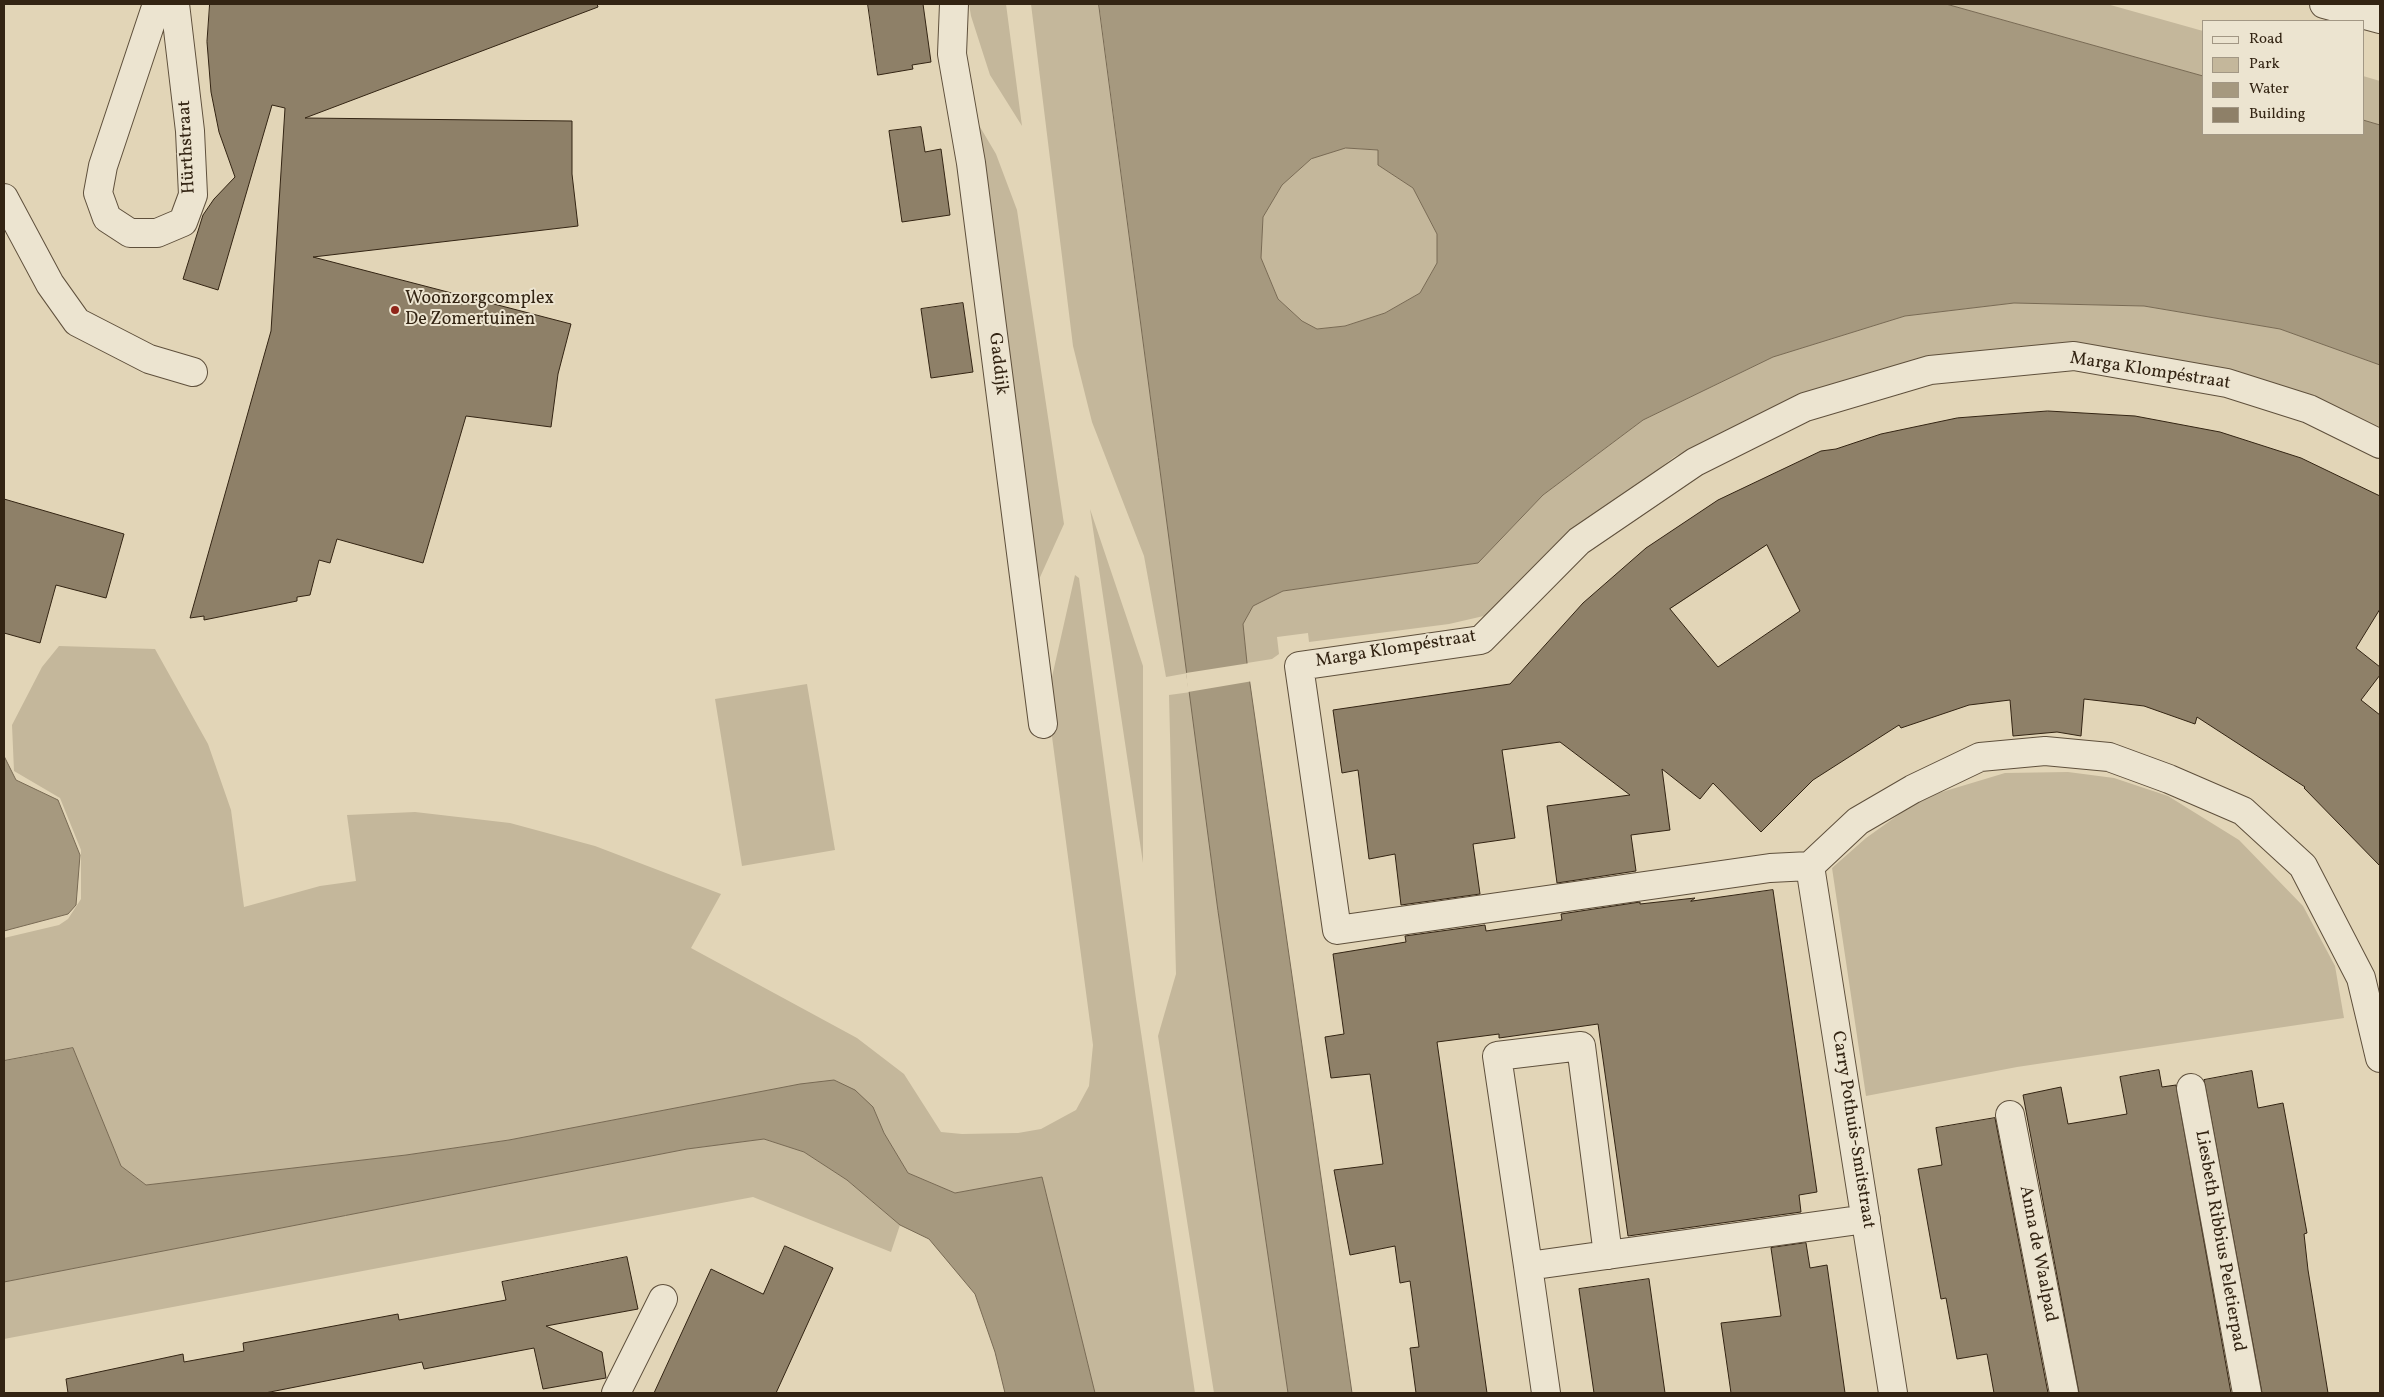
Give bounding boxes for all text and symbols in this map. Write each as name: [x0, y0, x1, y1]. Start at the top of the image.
legend: [2202, 20, 2364, 135]
text: Road: [2249, 29, 2283, 50]
text: Park: [2249, 54, 2280, 75]
text: Water: [2249, 79, 2289, 100]
street label: Hürthstraat: [175, 100, 201, 194]
text: Building: [2249, 104, 2305, 125]
place label: Woonzorgcomplex De Zomertuinen: [405, 289, 554, 332]
marker: Woonzorgcomplex De Zomertuinen: [389, 304, 401, 316]
street label: Gaddijk: [982, 332, 1012, 396]
street label: Marga Klompéstraat: [2068, 349, 2232, 395]
street label: Marga Klompéstraat: [1314, 627, 1478, 673]
street label: Carry Pothuis-Smitstraat: [1826, 1030, 1878, 1230]
street label: Liesbeth Ribbius Peletierpad: [2189, 1129, 2249, 1353]
street label: Anna de Waalpad: [2013, 1184, 2061, 1324]

